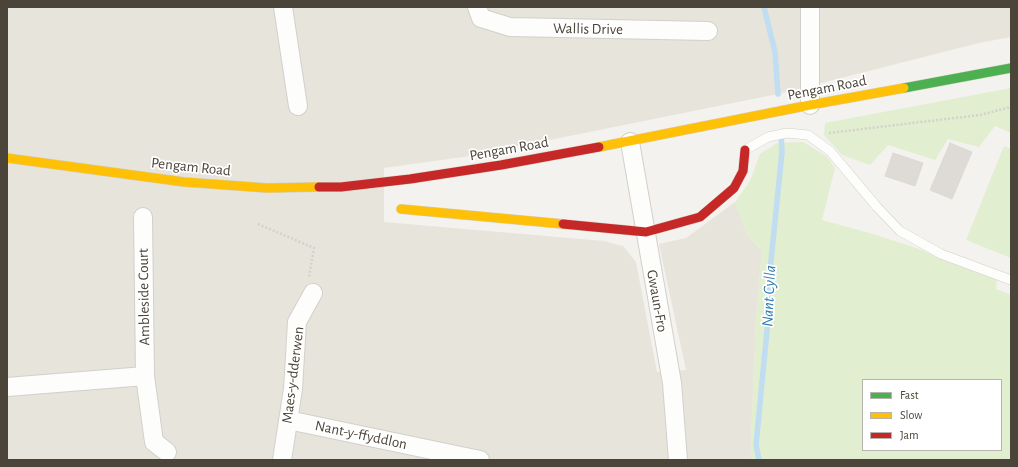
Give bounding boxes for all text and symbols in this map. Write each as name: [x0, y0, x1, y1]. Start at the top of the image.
street label: Wallis Drive: [553, 19, 623, 39]
street label: Pengam Road: [786, 72, 868, 104]
street label: Pengam Road: [468, 133, 550, 165]
street label: Pengam Road: [150, 154, 232, 180]
street label: Ambleside Court: [134, 248, 154, 346]
water label: Nant Cylla: [758, 265, 780, 327]
street label: Gwaun-Fro: [643, 268, 671, 334]
street label: Maes-y-dderwen: [278, 325, 308, 425]
legend: [862, 379, 1002, 451]
text: Fast: [900, 389, 919, 401]
text: Slow: [900, 409, 922, 421]
street label: Nant-y-ffyddlon: [313, 416, 409, 454]
text: Jam: [900, 429, 919, 441]

